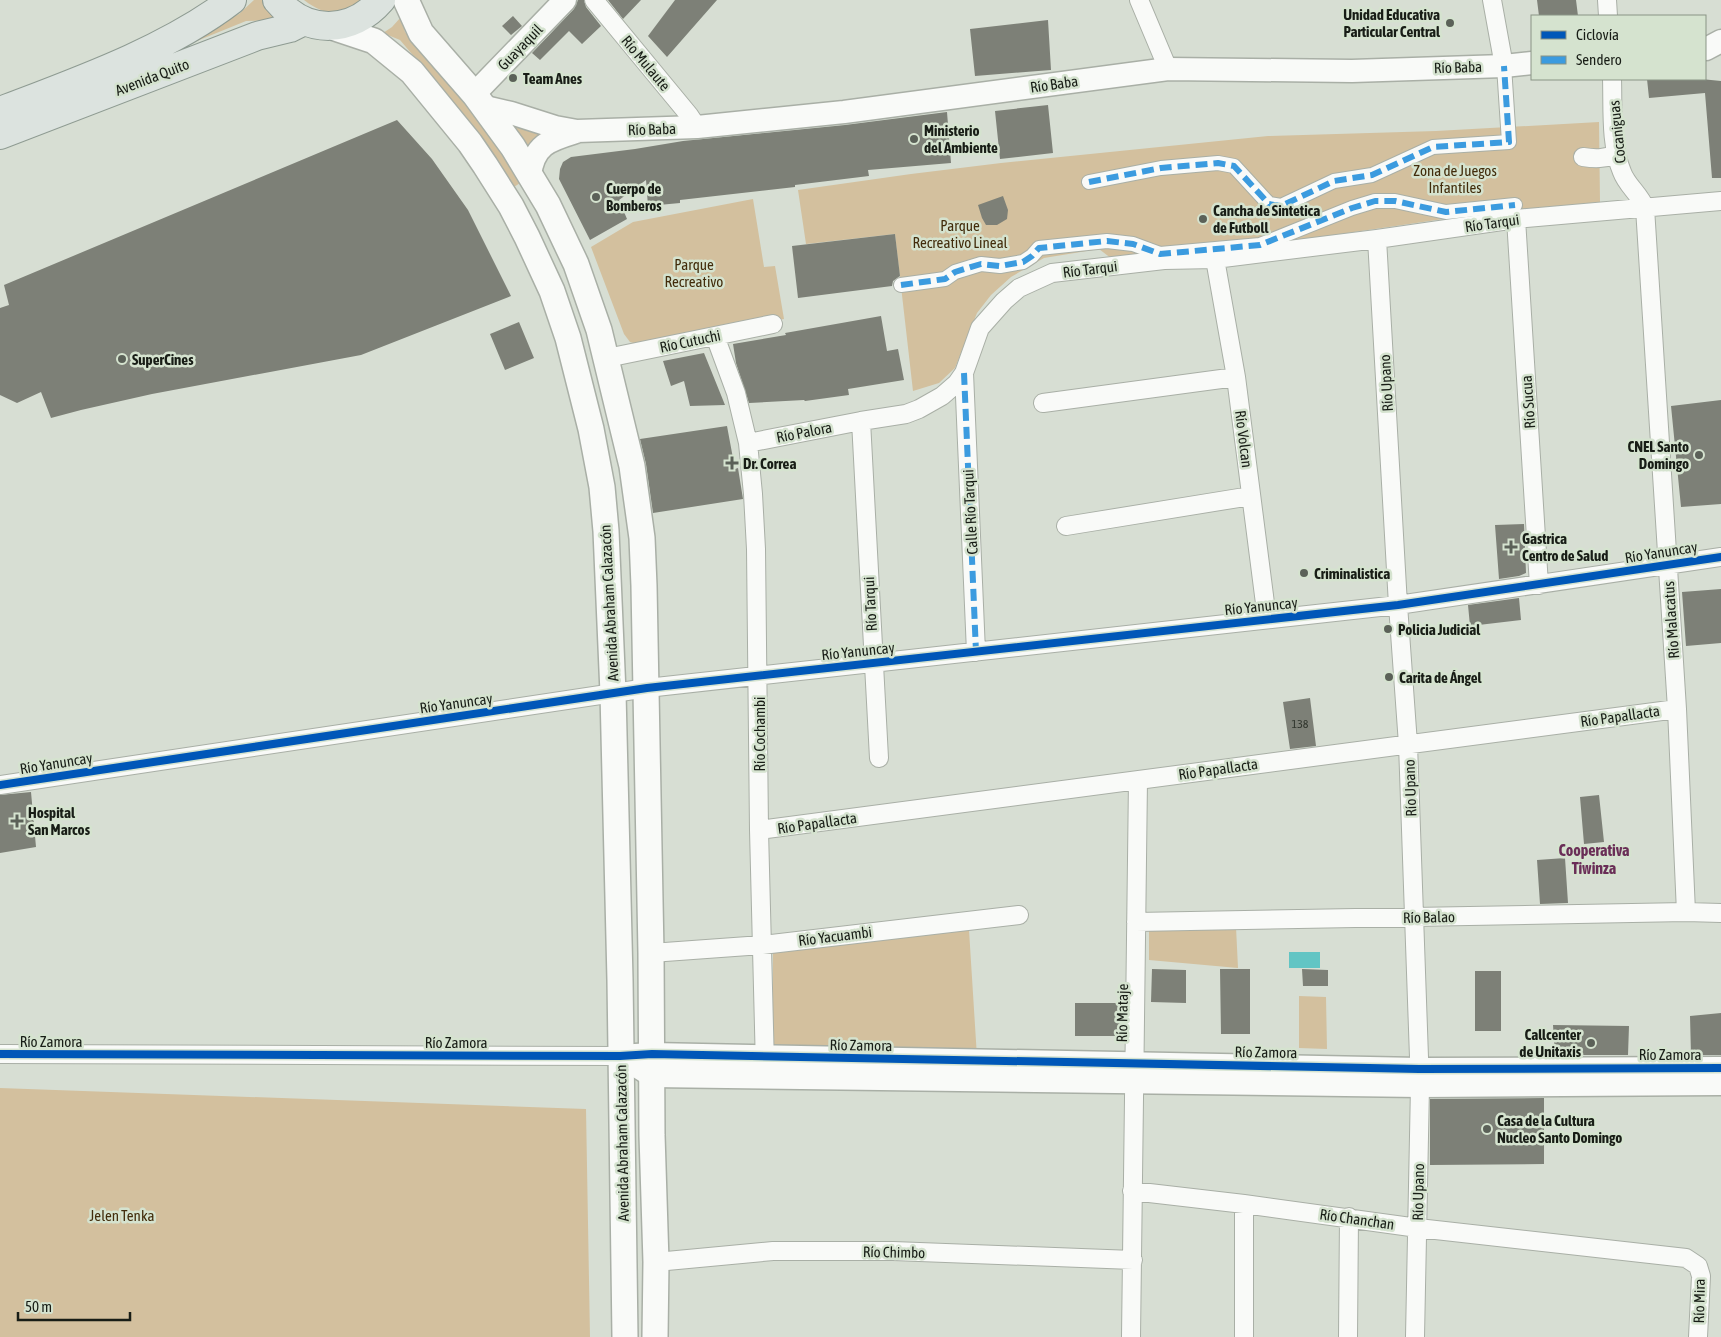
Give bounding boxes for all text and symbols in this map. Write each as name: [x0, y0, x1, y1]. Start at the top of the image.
place label: Unidad Educativa Particular Central: [1343, 6, 1441, 40]
legend: [1531, 15, 1706, 80]
marker: Unidad Educativa Particular Central: [1444, 17, 1456, 29]
street label: Guayaquil: [494, 21, 546, 73]
text: Ciclovía: [1576, 26, 1619, 43]
street label: Río Mulaute: [618, 32, 674, 94]
text: Sendero: [1576, 51, 1622, 68]
street label: Avenida Quito: [113, 55, 191, 99]
street label: Río Baba: [1434, 58, 1482, 76]
place label: Team Anes: [523, 70, 583, 87]
marker: Team Anes: [507, 72, 519, 84]
street label: Río Baba: [1029, 72, 1079, 96]
street label: Cocaniguas: [1605, 100, 1629, 164]
street label: Río Baba: [628, 120, 676, 138]
place label: Ministerio del Ambiente: [924, 122, 998, 156]
marker: Ministerio del Ambiente: [908, 133, 920, 145]
park label: Zona de Juegos Infantiles: [1413, 162, 1497, 196]
place label: Cuerpo de Bomberos: [606, 180, 662, 214]
marker: Cuerpo de Bomberos: [590, 191, 602, 203]
place label: Cancha de Sintetica de Futboll: [1213, 202, 1320, 236]
street label: Río Tarqui: [1464, 211, 1520, 235]
marker: Cancha de Sintetica de Futboll: [1197, 213, 1209, 225]
park label: Parque Recreativo Lineal: [912, 217, 1008, 251]
park label: Parque Recreativo: [665, 256, 723, 290]
street label: Río Tarqui: [1062, 257, 1118, 281]
street label: Río Cutuchi: [658, 326, 722, 356]
place label: SuperCines: [132, 351, 194, 368]
marker: SuperCines: [116, 353, 128, 365]
street label: Río Upano: [1376, 354, 1396, 412]
street label: Río Sucua: [1518, 375, 1538, 429]
street label: Río Volcan: [1232, 409, 1256, 469]
street label: Río Palora: [775, 418, 833, 446]
place label: CNEL Santo Domingo: [1627, 438, 1689, 472]
marker: CNEL Santo Domingo: [1693, 449, 1705, 461]
place label: Dr. Correa: [743, 455, 796, 472]
marker: Dr. Correa: [725, 456, 739, 470]
street label: Calle Río Tarqui: [959, 469, 981, 555]
street label: Avenida Abraham Calazacón: [596, 524, 622, 682]
place label: Gastrica Centro de Salud: [1522, 530, 1608, 564]
street label: Río Yanuncay: [1623, 538, 1699, 566]
marker: Gastrica Centro de Salud: [1504, 540, 1518, 554]
place label: Criminalistica: [1314, 565, 1390, 582]
marker: Criminalistica: [1298, 567, 1310, 579]
street label: Río Tarqui: [860, 576, 880, 632]
street label: Río Malacatus: [1660, 581, 1682, 659]
street label: Río Yanuncay: [1224, 594, 1298, 618]
place label: Policia Judicial: [1398, 621, 1481, 638]
marker: Policia Judicial: [1382, 623, 1394, 635]
street label: Río Yanuncay: [821, 639, 895, 663]
place label: Carita de Ángel: [1399, 669, 1483, 686]
marker: Carita de Ángel: [1383, 671, 1395, 683]
street label: Río Yanuncay: [419, 689, 493, 717]
street label: Río Cochambi: [751, 696, 768, 772]
street label: Río Papallacta: [1579, 702, 1661, 730]
house number: 138: [1292, 717, 1309, 731]
street label: Río Yanuncay: [18, 749, 94, 777]
street label: Río Papallacta: [1177, 755, 1259, 783]
street label: Río Upano: [1401, 759, 1419, 817]
place label: Hospital San Marcos: [28, 804, 91, 838]
street label: Río Papallacta: [776, 809, 858, 837]
marker: Hospital San Marcos: [10, 814, 24, 828]
district label: Cooperativa Tiwinza: [1558, 841, 1630, 877]
street label: Río Balao: [1403, 908, 1455, 926]
street label: Río Yacuambi: [797, 923, 873, 949]
street label: Río Mataje: [1113, 983, 1131, 1042]
place label: Callcenter de Unitaxis: [1519, 1026, 1582, 1060]
street label: Río Zamora: [20, 1033, 82, 1050]
street label: Río Zamora: [425, 1034, 487, 1051]
street label: Río Zamora: [829, 1036, 893, 1054]
marker: Callcenter de Unitaxis: [1585, 1037, 1597, 1049]
street label: Río Zamora: [1234, 1043, 1298, 1061]
street label: Río Zamora: [1639, 1046, 1701, 1063]
street label: Avenida Abraham Calazacón: [612, 1065, 632, 1221]
place label: Casa de la Cultura Nucleo Santo Domingo: [1497, 1112, 1622, 1146]
marker: Casa de la Cultura Nucleo Santo Domingo: [1481, 1123, 1493, 1135]
street label: Río Upano: [1409, 1163, 1427, 1221]
street label: Río Chanchan: [1318, 1205, 1396, 1233]
park label: Jelen Tenka: [90, 1207, 154, 1224]
street label: Río Chimbo: [863, 1243, 925, 1261]
street label: Río Mira: [1690, 1279, 1708, 1323]
scale bar: [18, 1290, 130, 1322]
text: 50 m: [25, 1298, 52, 1315]

